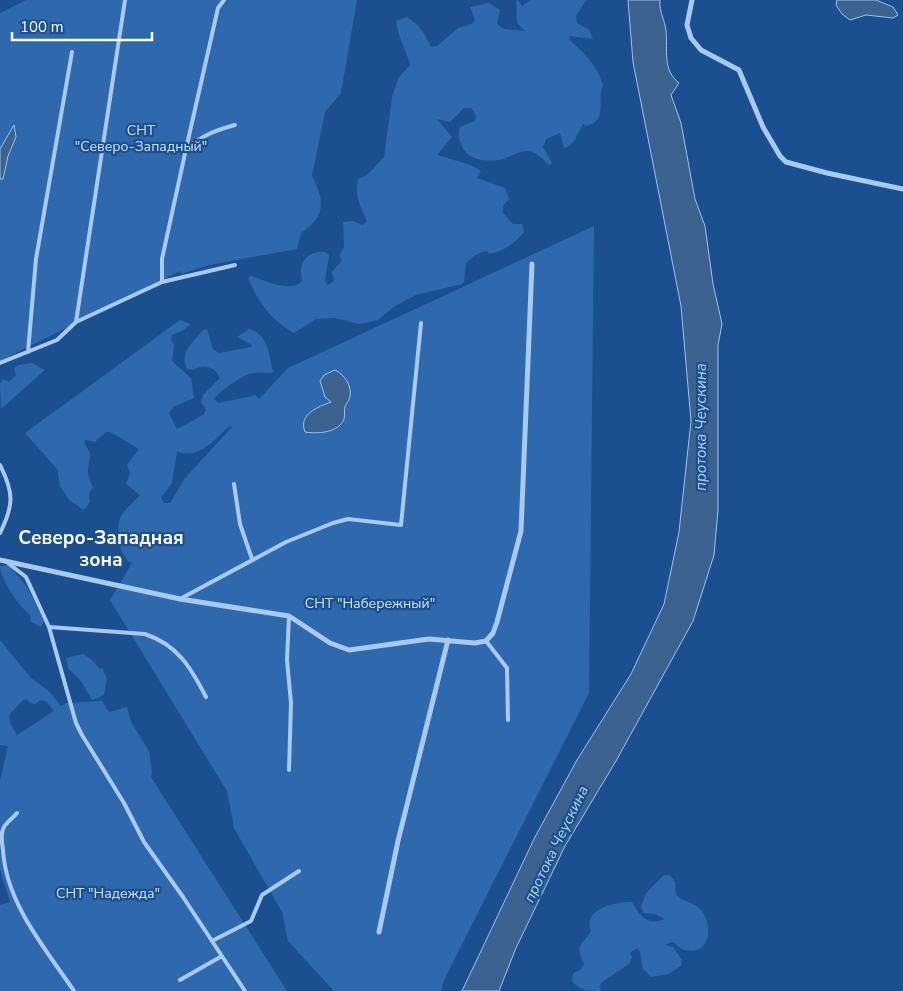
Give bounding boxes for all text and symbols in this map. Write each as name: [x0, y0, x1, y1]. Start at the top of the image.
scale bar: [12, 10, 152, 42]
text: 100 m: [20, 17, 64, 37]
park label: СНТ "Северо-Западный": [75, 121, 207, 156]
water label: протока Чеускина: [691, 363, 711, 491]
district label: Северо-Западная зона: [18, 525, 184, 573]
park label: СНТ "Набережный": [305, 594, 435, 613]
water label: протока Чеускина: [519, 782, 593, 906]
park label: СНТ "Надежда": [56, 884, 160, 903]

